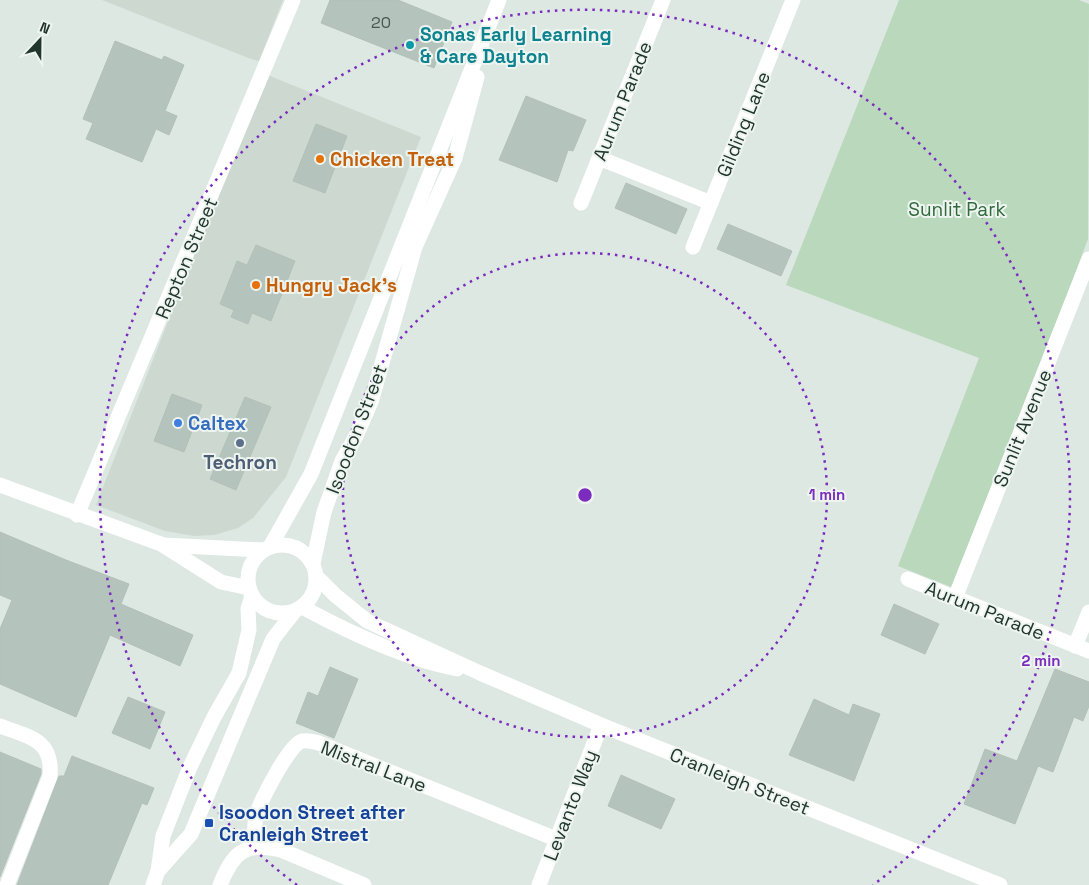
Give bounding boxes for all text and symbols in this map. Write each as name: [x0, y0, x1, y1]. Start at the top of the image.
house number: 20: [371, 12, 391, 33]
north arrow: [15, 15, 65, 65]
text: N: [37, 18, 53, 38]
place label: Sonas Early Learning & Care Dayton: [420, 22, 612, 69]
street label: Aurum Parade: [587, 38, 658, 165]
marker: Sonas Early Learning & Care Dayton: [404, 39, 416, 51]
street label: Gilding Lane: [711, 68, 776, 181]
place label: Chicken Treat: [330, 147, 454, 172]
marker: Chicken Treat: [314, 153, 326, 165]
street label: Repton Street: [150, 194, 223, 323]
park label: Sunlit Park: [908, 197, 1006, 222]
place label: Hungry Jack's: [266, 273, 397, 298]
marker: Hungry Jack's: [250, 279, 262, 291]
street label: Isoodon Street: [320, 361, 393, 497]
street label: Sunlit Avenue: [988, 366, 1057, 491]
place label: Caltex: [188, 411, 246, 436]
marker: Caltex: [172, 417, 184, 429]
marker: Techron: [234, 437, 246, 449]
place label: Techron: [203, 450, 277, 475]
text: 1 min: [809, 485, 845, 504]
centre of rings: [576, 486, 594, 504]
street label: Aurum Parade: [921, 575, 1048, 646]
text: 2 min: [1022, 651, 1060, 670]
street label: Mistral Lane: [317, 735, 430, 798]
street label: Cranleigh Street: [666, 742, 814, 821]
street label: Levanto Way: [538, 746, 603, 864]
place label: Isoodon Street after Cranleigh Street: [219, 800, 405, 847]
marker: Isoodon Street after Cranleigh Street: [203, 817, 215, 829]

